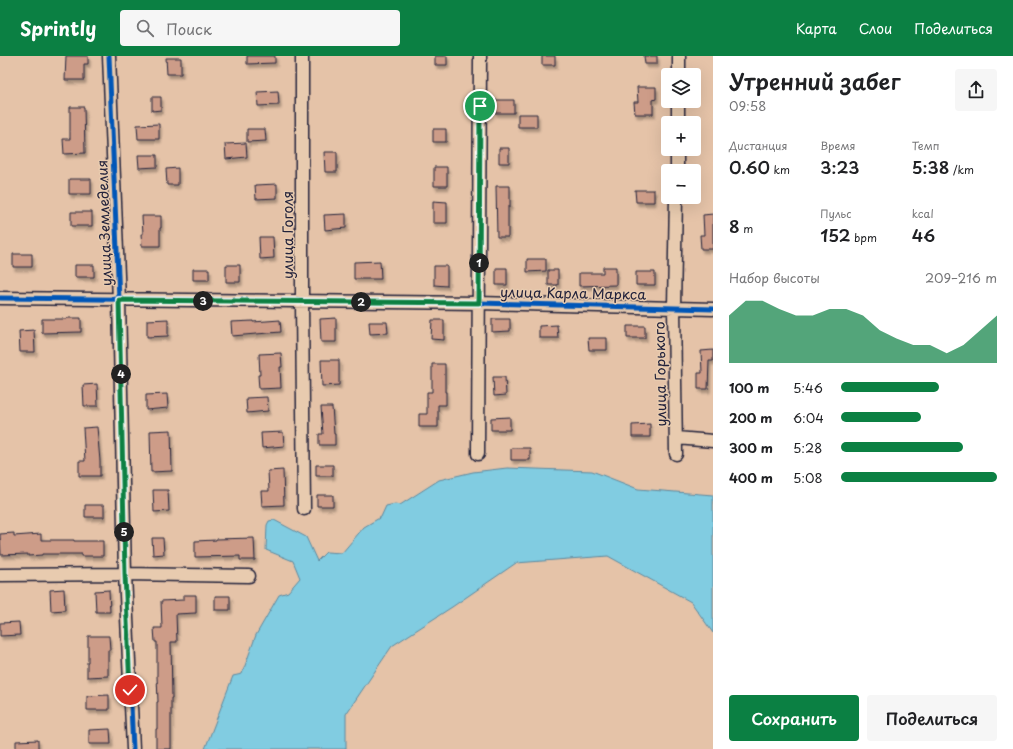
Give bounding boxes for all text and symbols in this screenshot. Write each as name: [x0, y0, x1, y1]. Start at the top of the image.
search box: [120, 10, 400, 46]
text: Sprintly: [20, 14, 96, 42]
icon: search: [134, 17, 156, 39]
text: Поиск: [166, 17, 212, 40]
text: Карта: [796, 18, 837, 39]
text: Слои: [859, 18, 892, 39]
text: Поделиться: [914, 18, 993, 39]
text: Утренний забег: [729, 64, 900, 97]
map controls: [661, 68, 701, 204]
button: layers: [661, 68, 701, 108]
button: share: [955, 69, 997, 111]
pin: [463, 89, 497, 123]
icon: arrive: [469, 95, 491, 117]
text: 09:58: [729, 96, 766, 115]
button: +: [661, 116, 701, 156]
text: Дистанция: [729, 137, 787, 154]
text: Время: [820, 137, 855, 154]
text: Темп: [912, 137, 939, 154]
text: 0.60: [729, 154, 770, 180]
text: 3:23: [820, 154, 859, 180]
text: 5:38: [912, 154, 949, 180]
street label: улица Земледелия: [91, 159, 117, 287]
text: km: [770, 161, 790, 178]
text: /km: [949, 161, 974, 178]
button: −: [661, 164, 701, 204]
street label: улица Гоголя: [277, 191, 298, 279]
text: Пульс: [820, 205, 851, 222]
text: kcal: [912, 205, 934, 222]
text: 8: [729, 213, 740, 239]
text: m: [740, 220, 753, 237]
text: 152: [820, 222, 851, 248]
text: 46: [912, 222, 935, 248]
text: bpm: [851, 229, 877, 246]
pin: 1: [469, 253, 489, 273]
text: 1: [476, 254, 482, 271]
text: Набор высоты: [729, 268, 820, 287]
text: 209–216 m: [925, 268, 997, 287]
street label: улица Карла Маркса: [500, 281, 646, 305]
pin: 3: [193, 291, 213, 311]
text: 3: [199, 292, 207, 309]
pin: 2: [351, 292, 371, 312]
text: 2: [357, 293, 365, 310]
street label: улица Горького: [649, 321, 671, 427]
pin: 4: [111, 364, 131, 384]
text: 4: [117, 365, 125, 382]
text: 100 m: [729, 378, 770, 397]
text: 5:46: [793, 378, 823, 397]
text: 200 m: [729, 408, 773, 427]
text: 6:04: [793, 408, 824, 427]
text: 300 m: [729, 438, 773, 457]
text: 5:28: [793, 438, 822, 457]
text: 400 m: [729, 468, 773, 487]
text: 5:08: [793, 468, 823, 487]
pin: 5: [114, 522, 134, 542]
text: 5: [120, 523, 128, 540]
pin: [113, 673, 147, 707]
icon: check: [119, 679, 141, 701]
button: Сохранить: [729, 695, 859, 741]
button: Поделиться: [867, 695, 997, 741]

